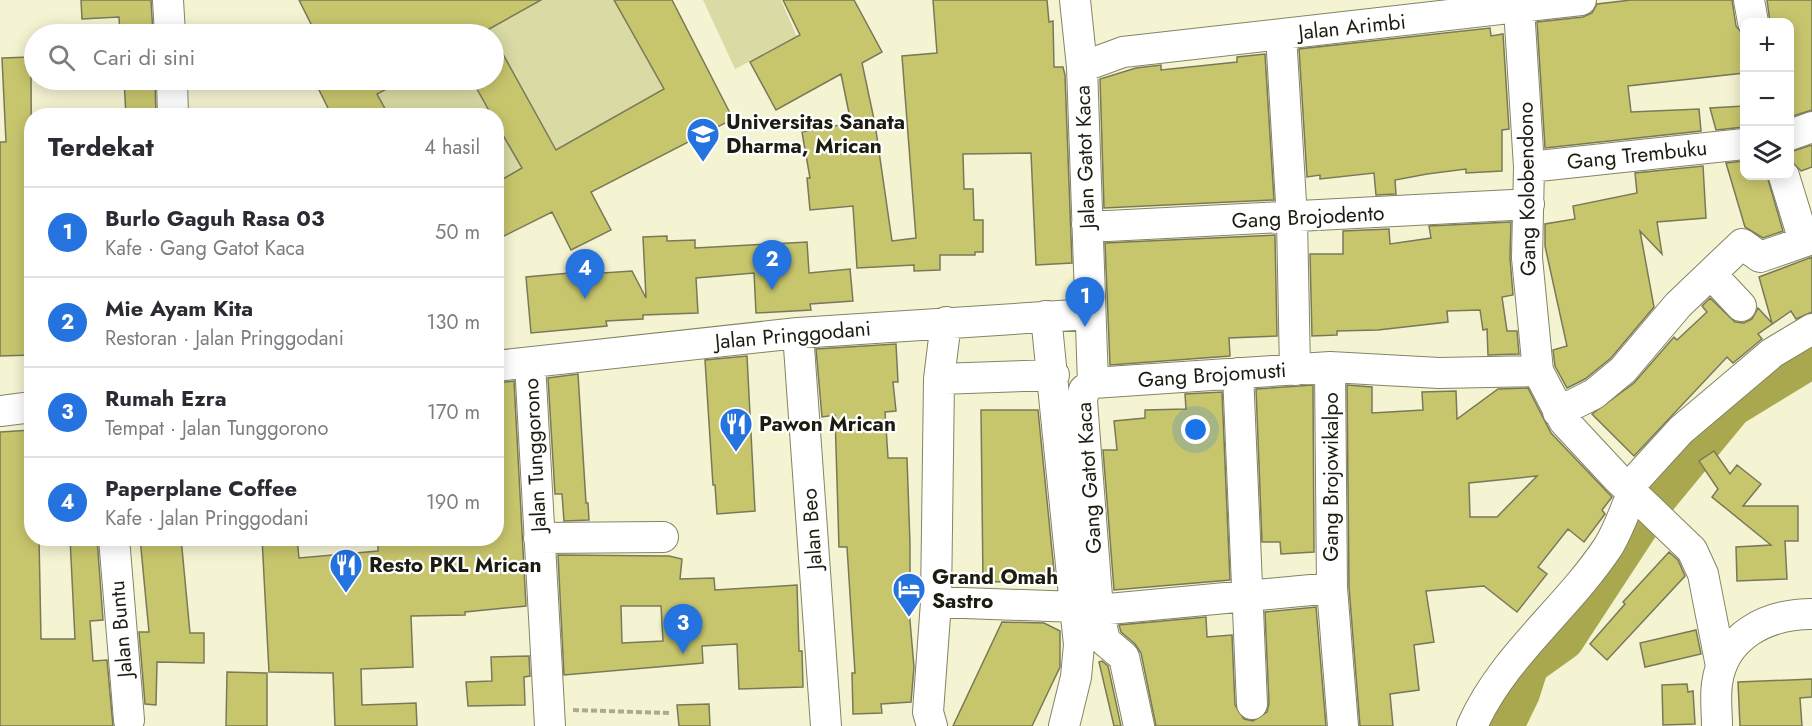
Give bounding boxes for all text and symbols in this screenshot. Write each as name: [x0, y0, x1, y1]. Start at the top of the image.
street label: Jalan Arimbi: [1294, 6, 1407, 48]
map controls: [1740, 18, 1794, 180]
button: +: [1740, 18, 1794, 72]
search box: [24, 24, 504, 90]
icon: search: [45, 41, 78, 74]
text: Cari di sini: [93, 41, 195, 73]
button: −: [1740, 72, 1794, 126]
street label: Jalan Gatot Kaca: [1068, 85, 1103, 232]
street label: Gang Kolobendono: [1510, 102, 1544, 276]
place label: Universitas Sanata Dharma, Mrican: [726, 107, 905, 161]
school or university icon: Universitas Sanata Dharma, Mrican: [685, 116, 721, 163]
button: layers: [1740, 126, 1794, 180]
text: Terdekat: [48, 128, 154, 166]
text: 4 hasil: [424, 133, 480, 162]
street label: Gang Trembuku: [1565, 133, 1709, 177]
street label: Gang Brojodento: [1231, 198, 1385, 236]
text: Burlo Gaguh Rasa 03: [105, 202, 325, 234]
text: 1: [62, 218, 73, 247]
text: 50 m: [435, 218, 480, 247]
text: Kafe · Gang Gatot Kaca: [105, 234, 305, 263]
pin: 2: [752, 240, 792, 290]
pin: 4: [566, 250, 604, 299]
pin: 1: [1066, 278, 1104, 327]
text: Mie Ayam Kita: [105, 292, 253, 324]
text: 2: [61, 308, 74, 337]
text: 130 m: [426, 308, 480, 337]
street label: Jalan Pringgodani: [711, 313, 872, 357]
text: Restoran · Jalan Pringgodani: [105, 324, 344, 353]
street label: Gang Brojomusti: [1137, 355, 1287, 395]
street label: Jalan Tunggorono: [516, 377, 554, 536]
text: Rumah Ezra: [105, 382, 227, 414]
street label: Gang Brojowikalpo: [1316, 392, 1346, 562]
text: 3: [61, 398, 74, 427]
text: 170 m: [427, 398, 480, 427]
street label: Gang Gatot Kaca: [1069, 401, 1109, 555]
restaurant icon: Pawon Mrican: [718, 406, 754, 453]
place label: Pawon Mrican: [759, 409, 896, 439]
text: Tempat · Jalan Tunggorono: [105, 414, 328, 443]
your location: [1181, 415, 1210, 444]
text: Paperplane Coffee: [105, 472, 297, 504]
street label: Jalan Beo: [794, 487, 830, 574]
text: 4: [61, 488, 74, 517]
text: 190 m: [426, 488, 480, 517]
text: Kafe · Jalan Pringgodani: [105, 504, 309, 533]
restaurant icon: Resto PKL Mrican: [328, 547, 364, 594]
place label: Resto PKL Mrican: [369, 550, 542, 580]
place label: Grand Omah Sastro: [932, 562, 1058, 616]
hotel icon: Grand Omah Sastro: [891, 571, 927, 618]
street label: Jalan Buntu: [102, 579, 140, 682]
pin: 3: [664, 604, 702, 654]

